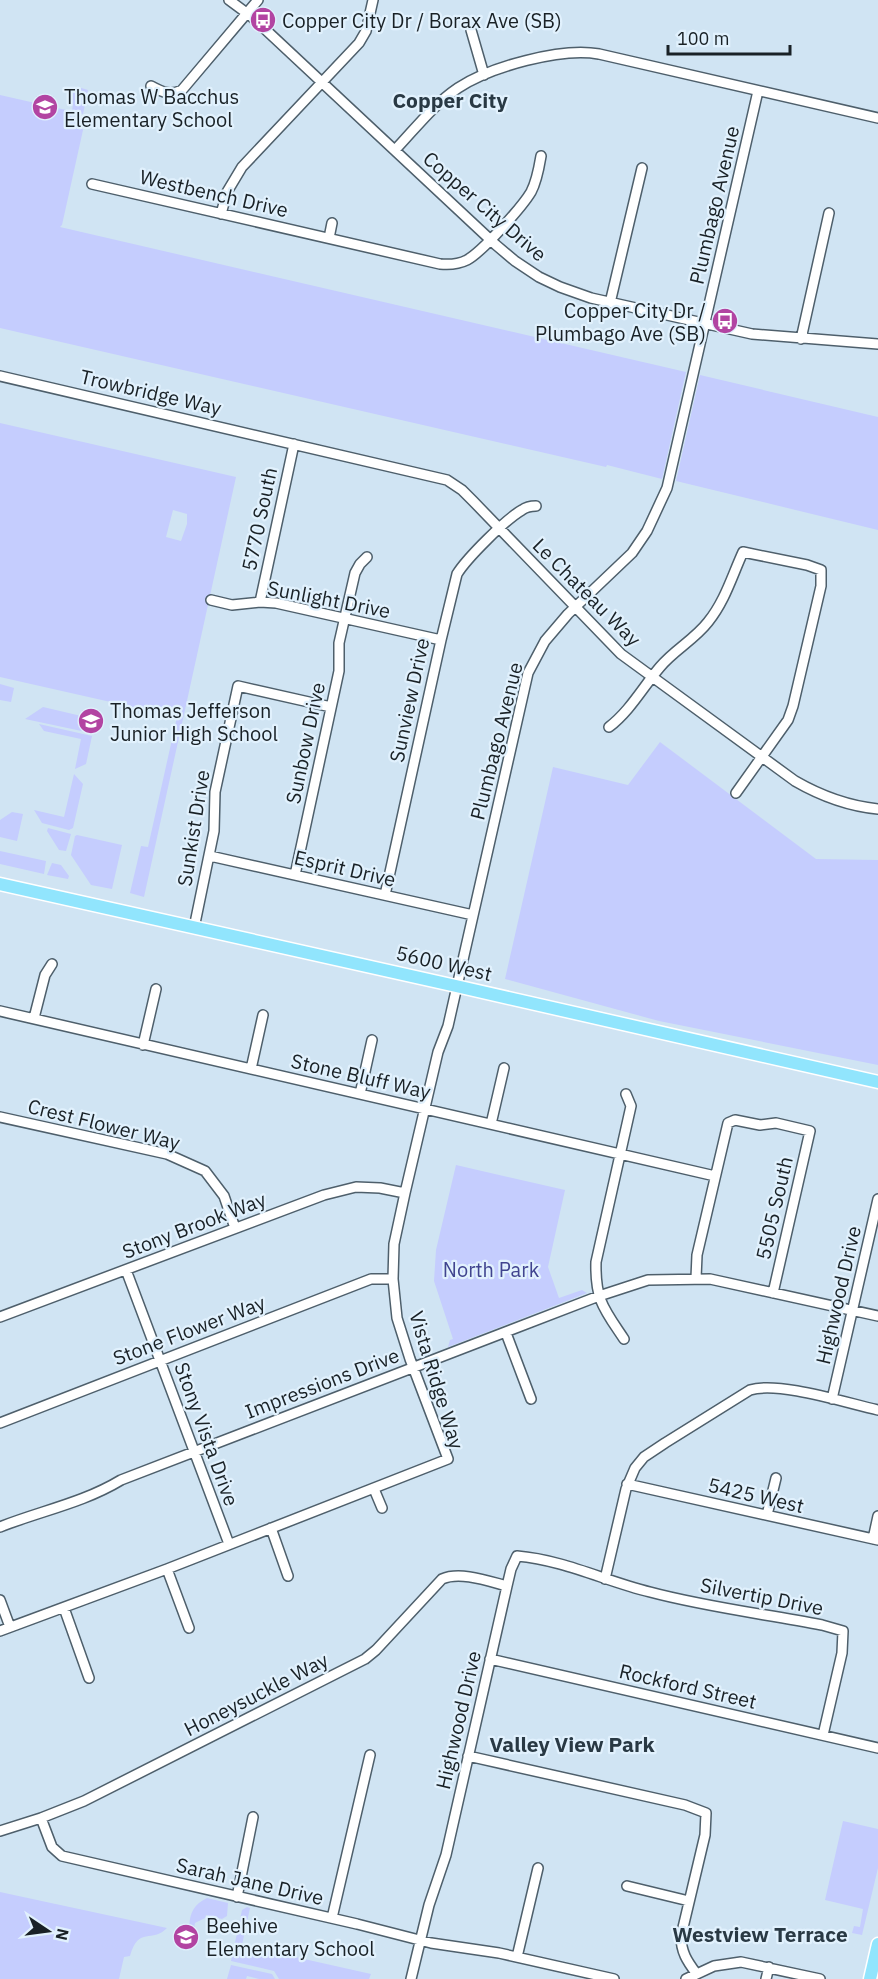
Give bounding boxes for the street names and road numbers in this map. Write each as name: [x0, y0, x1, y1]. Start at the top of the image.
street label: Plumbago Avenue: [683, 123, 745, 287]
street label: Copper City Drive: [417, 145, 553, 267]
street label: Westbench Drive: [137, 163, 291, 223]
street label: Trowbridge Way: [78, 363, 224, 421]
street label: 5770 South: [235, 465, 283, 573]
street label: Le Chateau Way: [527, 532, 647, 652]
street label: Sunlight Drive: [265, 574, 393, 624]
street label: Sunview Drive: [383, 635, 435, 765]
street label: Plumbago Avenue: [463, 659, 529, 823]
street label: Sunbow Drive: [279, 680, 331, 806]
street label: Sunkist Drive: [170, 768, 216, 888]
street label: Esprit Drive: [292, 843, 398, 893]
street label: 5600 West: [393, 939, 495, 987]
street label: Stone Bluff Way: [289, 1047, 433, 1105]
street label: Crest Flower Way: [25, 1092, 183, 1156]
street label: 5505 South: [749, 1154, 799, 1262]
street label: Stony Brook Way: [118, 1185, 270, 1265]
street label: Highwood Drive: [809, 1223, 867, 1367]
street label: Stone Flower Way: [109, 1289, 269, 1371]
street label: Vista Ridge Way: [403, 1308, 471, 1452]
street label: Impressions Drive: [241, 1341, 403, 1425]
street label: Stony Vista Drive: [168, 1358, 246, 1510]
street label: 5425 West: [705, 1471, 807, 1519]
street label: Silvertip Drive: [698, 1571, 826, 1621]
street label: Honeysuckle Way: [179, 1646, 333, 1742]
street label: Highwood Drive: [429, 1648, 487, 1792]
street label: Rockford Street: [617, 1657, 759, 1715]
street label: Sarah Jane Drive: [174, 1851, 326, 1911]

